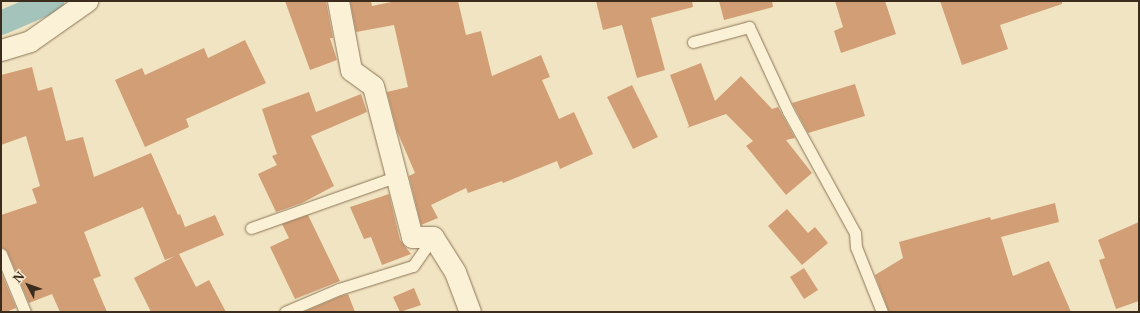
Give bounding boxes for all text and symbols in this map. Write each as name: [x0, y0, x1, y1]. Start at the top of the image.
north arrow: [8, 265, 48, 305]
text: N: [10, 269, 28, 286]

